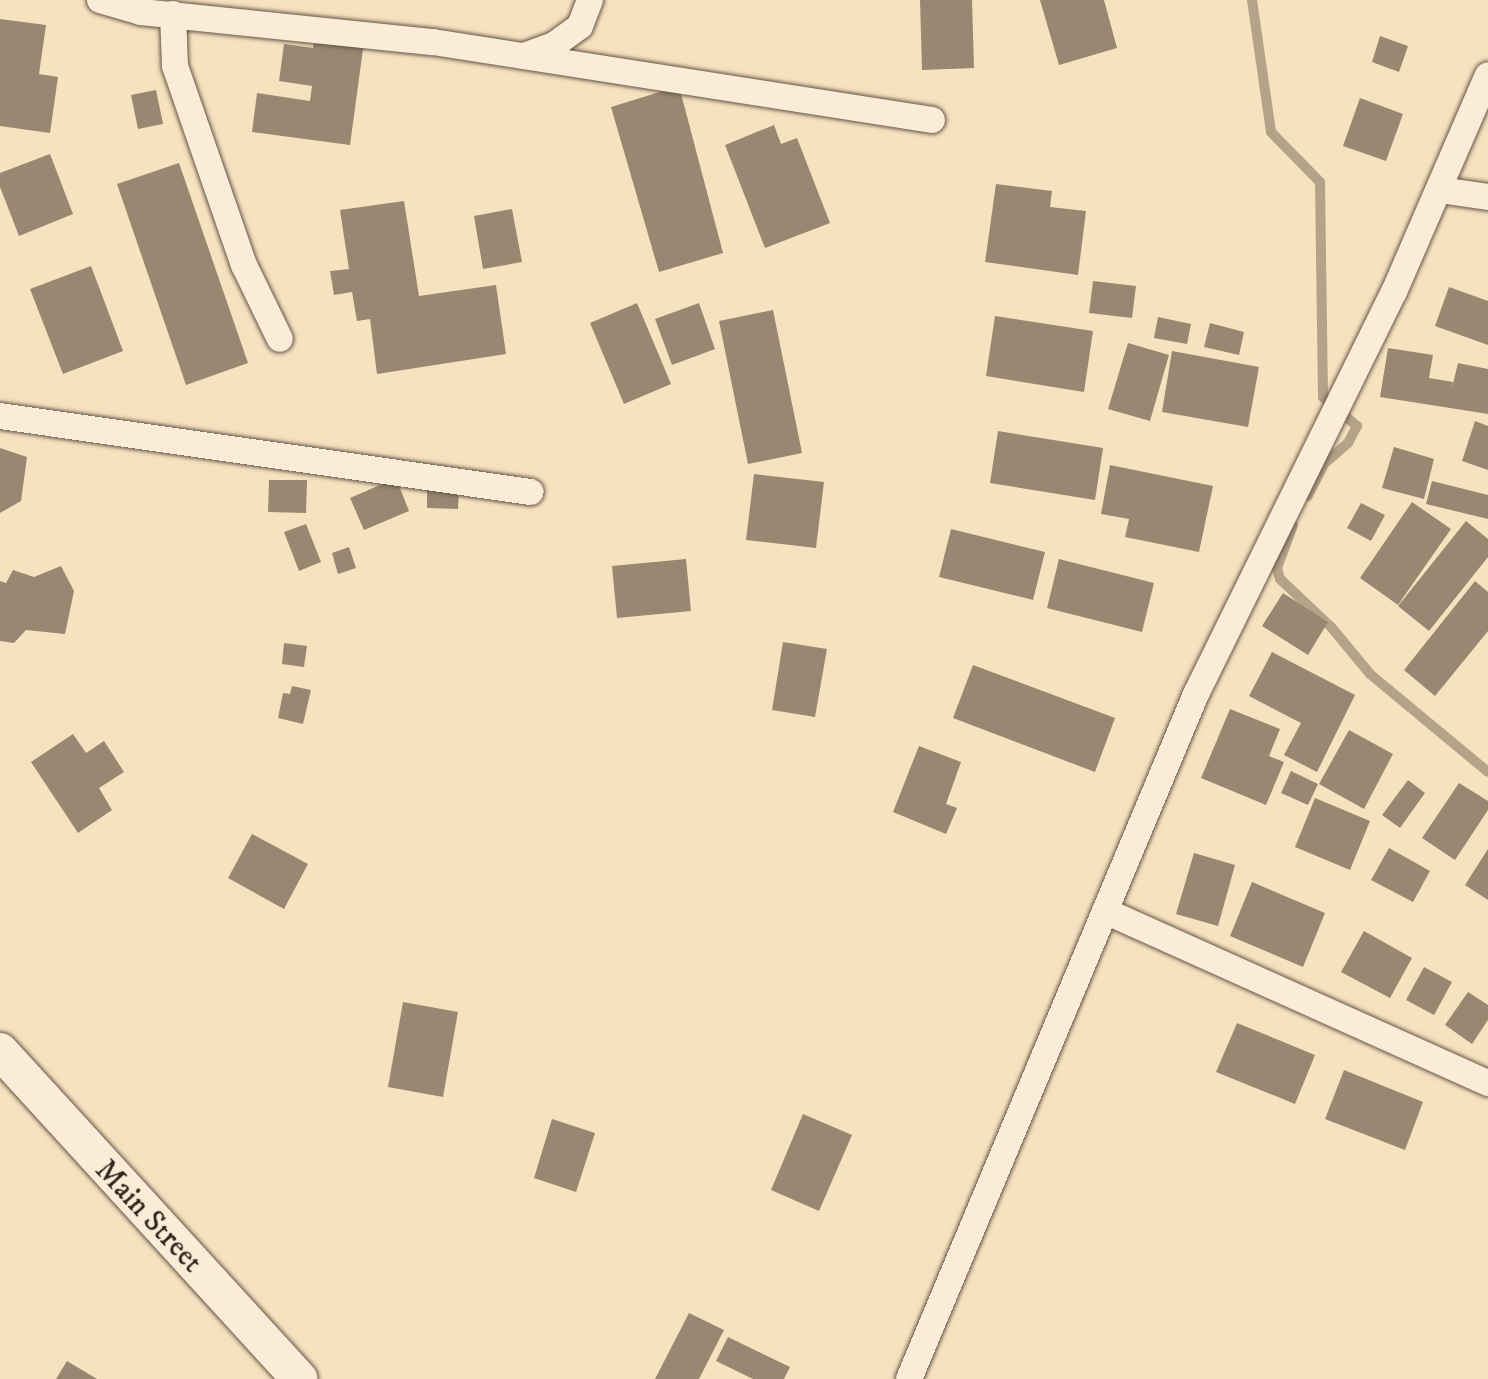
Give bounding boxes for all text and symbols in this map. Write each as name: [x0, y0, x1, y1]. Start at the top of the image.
street label: Main Street: [87, 1153, 209, 1281]

